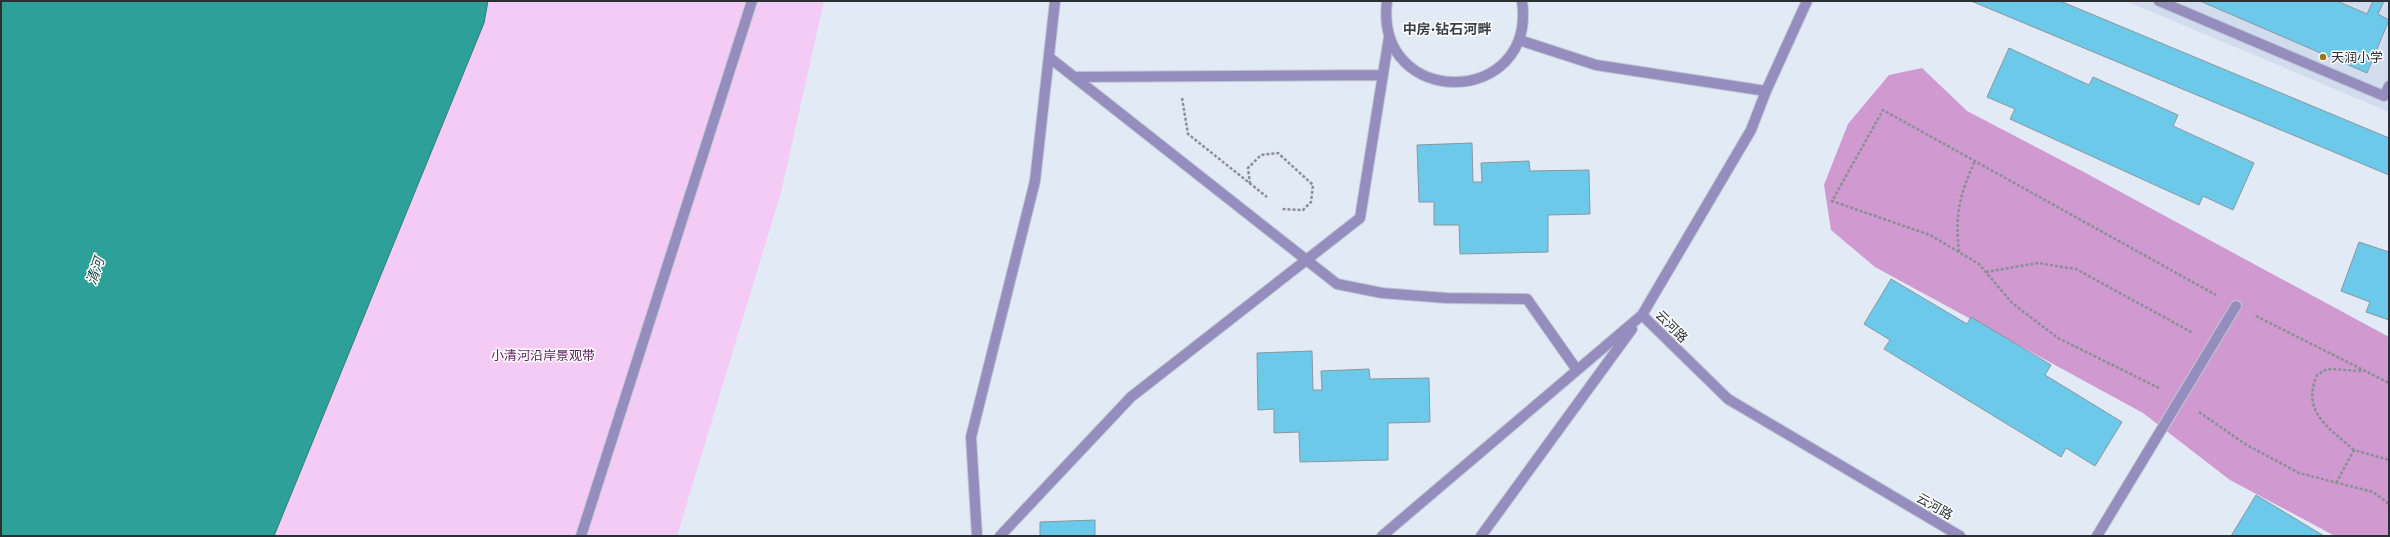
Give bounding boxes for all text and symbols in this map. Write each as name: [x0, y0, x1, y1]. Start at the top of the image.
district label: 中房·钻石河畔: [1403, 20, 1491, 37]
place label: 天润小学: [2331, 49, 2383, 65]
marker: 天润小学: [2318, 52, 2328, 62]
water label: 清河: [82, 252, 108, 287]
street label: 云河路: [1653, 307, 1691, 345]
park label: 小清河沿岸景观带: [491, 347, 595, 363]
street label: 云河路: [1914, 489, 1956, 523]

